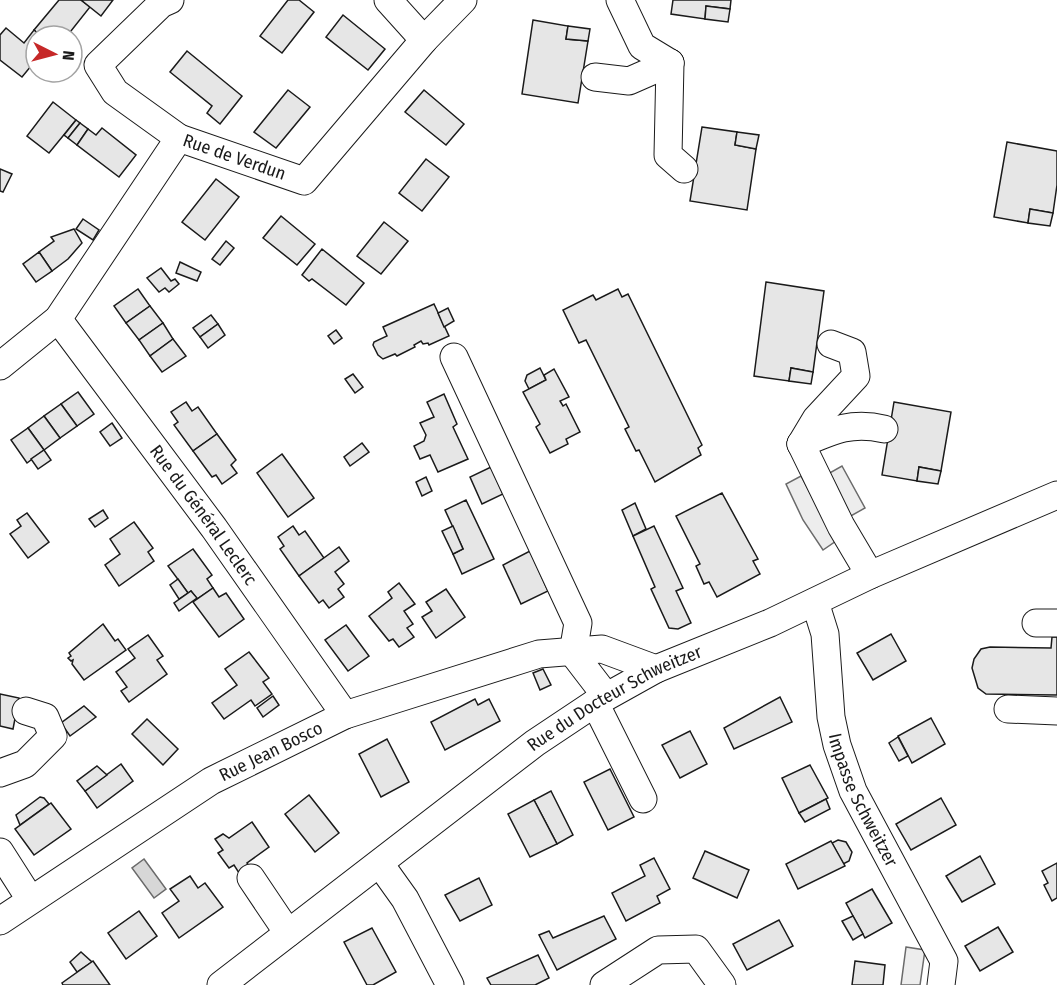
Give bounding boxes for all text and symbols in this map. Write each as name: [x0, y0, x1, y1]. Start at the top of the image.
north arrow: [24, 24, 84, 84]
text: N: [58, 50, 78, 61]
street label: Rue de Verdun: [180, 129, 289, 185]
street label: Rue du Général Leclerc: [145, 441, 262, 590]
street label: Rue du Docteur Schweitzer: [523, 640, 706, 756]
street label: Rue Jean Bosco: [216, 717, 326, 786]
street label: Impasse Schweitzer: [824, 731, 903, 871]

